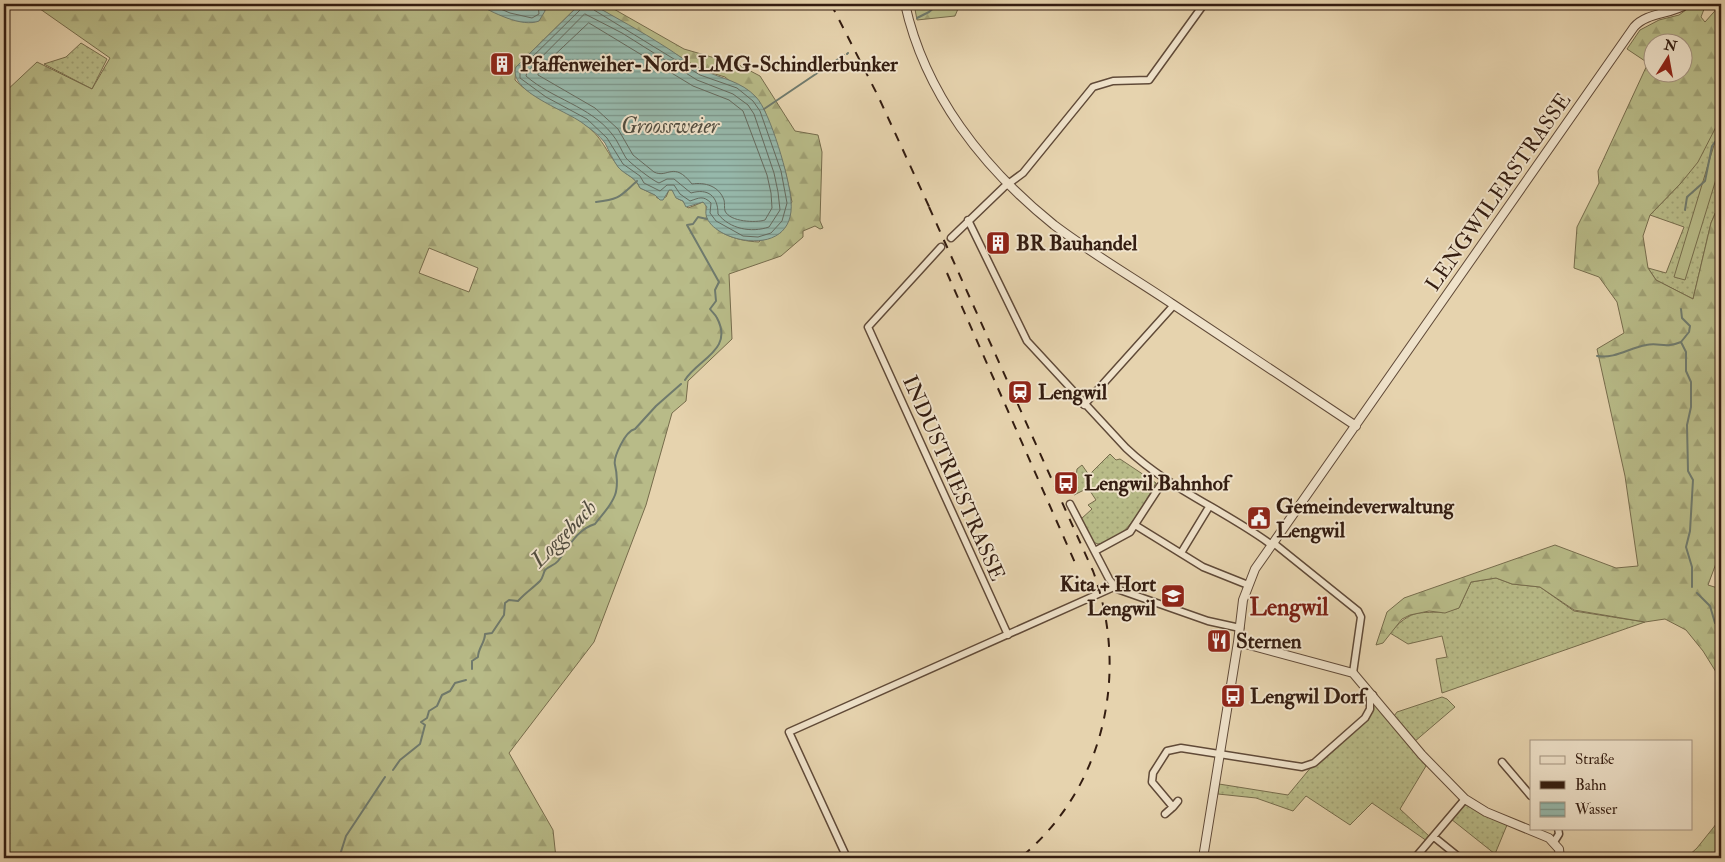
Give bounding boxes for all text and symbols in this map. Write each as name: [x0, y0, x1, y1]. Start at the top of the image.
north arrow: [1642, 32, 1692, 82]
text: N: [1662, 36, 1679, 55]
building icon: Pfaffenweiher-Nord-LMG-Schindlerbunker: [489, 51, 515, 77]
place label: Pfaffenweiher-Nord-LMG-Schindlerbunker: [520, 51, 899, 78]
street label: LENGWILERSTRASSE: [1420, 88, 1577, 297]
water label: Groossweier: [621, 112, 721, 140]
building icon: BR Bauhandel: [985, 230, 1011, 256]
place label: BR Bauhandel: [1016, 230, 1138, 257]
street label: INDUSTRIESTRASSE: [896, 371, 1011, 585]
station icon: Lengwil: [1007, 379, 1033, 405]
place label: Lengwil: [1038, 379, 1108, 406]
bus stop icon: Lengwil Bahnhof: [1053, 470, 1079, 496]
place label: Lengwil Bahnhof: [1084, 470, 1233, 497]
place label: Gemeindeverwaltung Lengwil: [1276, 493, 1455, 544]
water label: Loggebach: [524, 494, 603, 574]
public building icon: Gemeindeverwaltung Lengwil: [1246, 505, 1272, 531]
place label: Kita + Hort Lengwil: [1060, 571, 1157, 622]
school or university icon: Kita + Hort Lengwil: [1160, 583, 1186, 609]
district label: Lengwil: [1250, 592, 1329, 623]
restaurant icon: Sternen: [1206, 628, 1232, 654]
place label: Sternen: [1236, 628, 1302, 655]
bus stop icon: Lengwil Dorf: [1220, 683, 1246, 709]
place label: Lengwil Dorf: [1250, 683, 1369, 710]
legend: [1530, 740, 1692, 830]
text: Straße: [1575, 750, 1614, 769]
text: Bahn: [1575, 776, 1607, 795]
text: Wasser: [1574, 800, 1618, 819]

